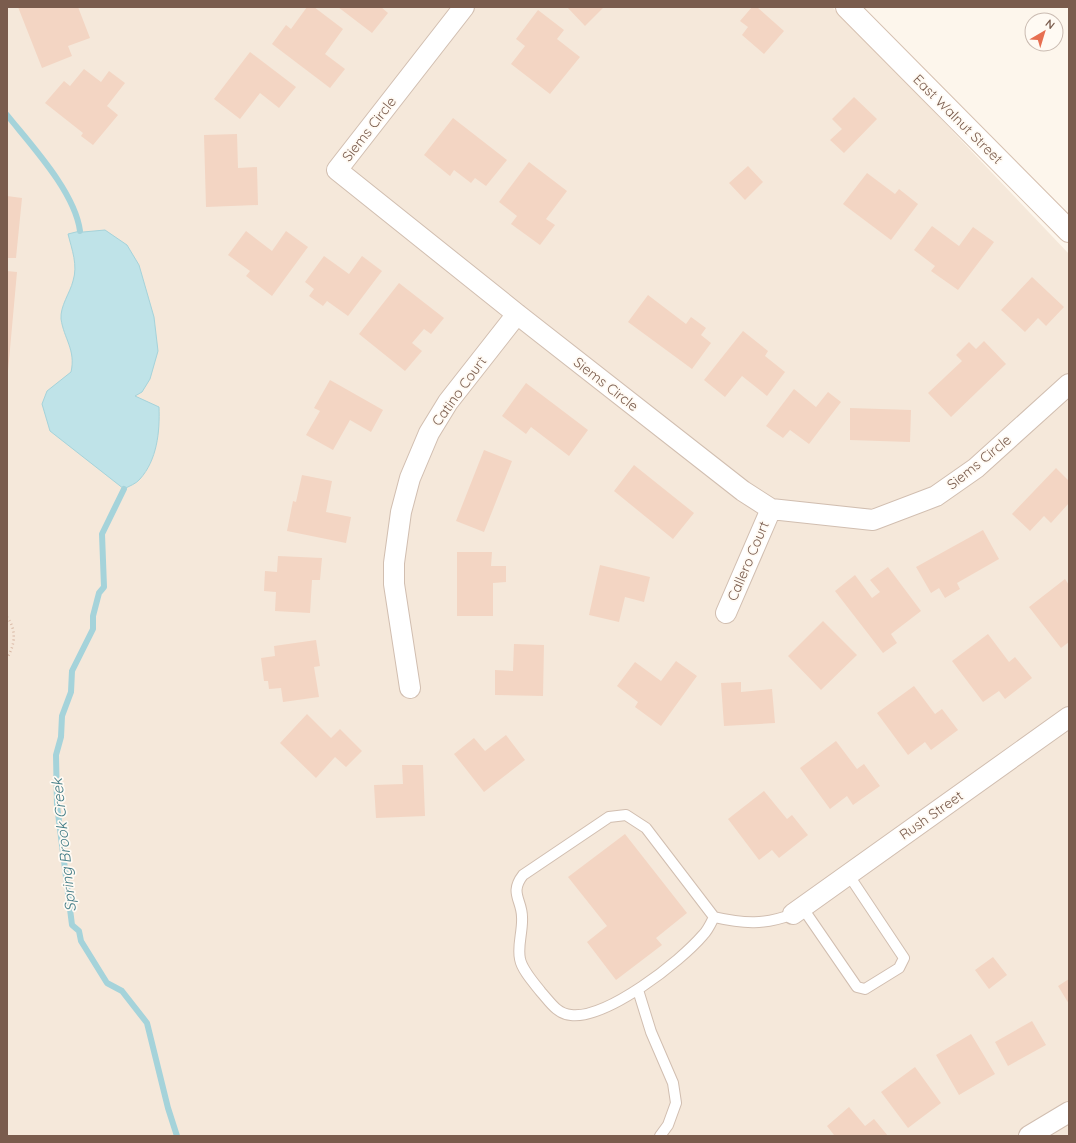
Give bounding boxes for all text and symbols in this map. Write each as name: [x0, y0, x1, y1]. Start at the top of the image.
north arrow: [1024, 12, 1064, 52]
text: N: [1043, 16, 1058, 32]
street label: East Walnut Street: [909, 70, 1007, 168]
street label: Siems Circle: [338, 93, 400, 165]
street label: Catino Court: [428, 353, 490, 429]
street label: Siems Circle: [570, 353, 642, 415]
street label: Siems Circle: [943, 431, 1015, 493]
street label: Callero Court: [723, 518, 773, 604]
water label: Spring Brook Creek: [47, 775, 80, 913]
street label: Rush Street: [896, 786, 967, 844]

